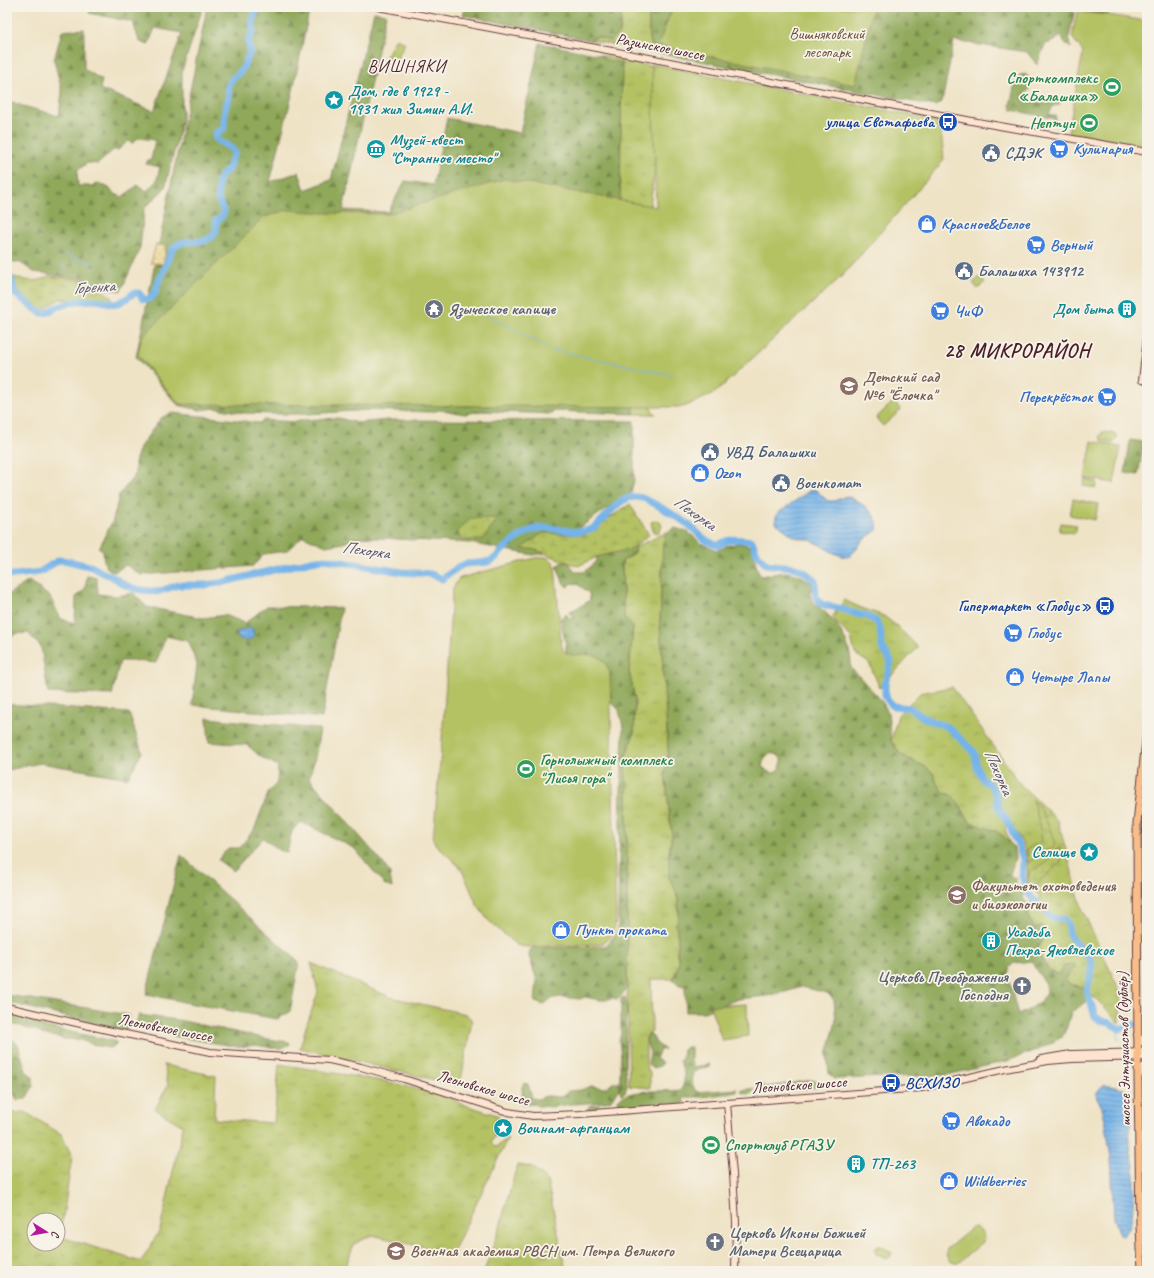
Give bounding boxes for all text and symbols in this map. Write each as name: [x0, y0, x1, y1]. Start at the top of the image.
park label: Вишняковский лесопарк: [789, 24, 866, 62]
street label: Разинское шоссе: [614, 29, 708, 66]
district label: ВИШНЯКИ: [368, 56, 448, 77]
place label: Спорткомплекс «Балашиха»: [1007, 68, 1099, 106]
sports icon: Спорткомплекс «Балашиха»: [1101, 76, 1123, 98]
place label: Дом, где в 1929 - 1931 жил Зимин А.И.: [348, 81, 474, 119]
place icon: Дом, где в 1929 - 1931 жил Зимин А.И.: [323, 89, 345, 111]
bus stop icon: улица Евстафьева: [937, 111, 959, 133]
place label: улица Евстафьева: [824, 112, 936, 132]
sports icon: Нептун: [1078, 112, 1100, 134]
place label: Нептун: [1030, 113, 1077, 133]
place label: Музей-квест "Странное место": [390, 130, 500, 168]
museum icon: Музей-квест "Странное место": [365, 138, 387, 160]
supermarket icon: Кулинария: [1048, 138, 1070, 160]
place label: Кулинария: [1073, 139, 1134, 159]
public building icon: СДЭК: [980, 142, 1002, 164]
place label: СДЭК: [1005, 143, 1046, 163]
shop icon: Красное&Белое: [916, 213, 938, 235]
place label: Красное&Белое: [941, 214, 1031, 234]
supermarket icon: Верный: [1025, 234, 1047, 256]
place label: Верный: [1050, 235, 1094, 255]
public building icon: Балашиха 143912: [953, 260, 975, 282]
place label: Балашиха 143912: [978, 261, 1085, 281]
water label: Горенка: [73, 275, 117, 299]
temple icon: Языческое капище: [423, 298, 445, 320]
building icon: Дом быта: [1116, 298, 1138, 320]
place label: Языческое капище: [448, 299, 556, 319]
place label: Дом быта: [1053, 299, 1115, 319]
supermarket icon: ЧиФ: [929, 300, 951, 322]
place label: ЧиФ: [954, 301, 984, 321]
district label: 28 МИКРОРАЙОН: [944, 338, 1093, 363]
place label: Детский сад №6 "Ёлочка": [863, 367, 941, 405]
school or university icon: Детский сад №6 "Ёлочка": [838, 375, 860, 397]
supermarket icon: Перекрёсток: [1096, 386, 1118, 408]
place label: Перекрёсток: [1019, 387, 1094, 407]
public building icon: УВД Балашихи: [699, 441, 721, 463]
place label: УВД Балашихи: [724, 442, 816, 462]
shop icon: Ozon: [689, 462, 711, 484]
place label: Ozon: [714, 463, 741, 483]
public building icon: Военкомат: [770, 472, 792, 494]
place label: Военкомат: [795, 473, 862, 493]
water label: Пехорка: [670, 491, 722, 536]
water label: Пехорка: [341, 536, 393, 564]
bus stop icon: Гипермаркет «Глобус»: [1094, 595, 1116, 617]
place label: Гипермаркет «Глобус»: [958, 596, 1092, 616]
supermarket icon: Глобус: [1002, 622, 1024, 644]
place label: Глобус: [1027, 623, 1062, 643]
shop icon: Четыре Лапы: [1004, 666, 1026, 688]
place label: Четыре Лапы: [1029, 667, 1110, 687]
water label: Пехорка: [980, 746, 1019, 800]
place label: Горнолыжный комплекс "Лисья гора": [540, 750, 673, 788]
sports icon: Горнолыжный комплекс "Лисья гора": [515, 758, 537, 780]
place icon: Селище: [1078, 841, 1100, 863]
place label: Селище: [1032, 842, 1076, 862]
place label: Факультет охотоведения и биоэкологии: [971, 876, 1117, 914]
school or university icon: Факультет охотоведения и биоэкологии: [946, 884, 968, 906]
shop icon: Пункт проката: [550, 919, 572, 941]
place label: Пункт проката: [575, 920, 668, 940]
place label: Усадьба Пехра-Яковлевское: [1005, 922, 1115, 960]
building icon: Усадьба Пехра-Яковлевское: [980, 930, 1002, 952]
place label: Церковь Преображения Господня: [878, 967, 1010, 1005]
street label: шоссе Энтузиастов (дублёр): [1113, 971, 1135, 1126]
church icon: Церковь Преображения Господня: [1011, 975, 1033, 997]
street label: Леоновское шоссе: [117, 1009, 215, 1047]
street label: Леоновское шоссе: [435, 1065, 533, 1111]
street label: Леоновское шоссе: [751, 1072, 849, 1098]
bus stop icon: ВСХИЗО: [880, 1072, 902, 1094]
place label: ВСХИЗО: [905, 1073, 961, 1093]
supermarket icon: Авокадо: [940, 1110, 962, 1132]
place label: Авокадо: [965, 1111, 1010, 1131]
place icon: Воинам-афганцам: [492, 1117, 514, 1139]
place label: Воинам-афганцам: [517, 1118, 631, 1138]
sports icon: Спортклуб РГАЗУ: [700, 1134, 722, 1156]
place label: Спортклуб РГАЗУ: [725, 1135, 835, 1155]
building icon: ТП-263: [845, 1153, 867, 1175]
place label: ТП-263: [870, 1154, 917, 1174]
shop icon: Wildberries: [938, 1170, 960, 1192]
place label: Wildberries: [963, 1171, 1027, 1191]
north arrow: [26, 1212, 66, 1252]
place label: Церковь Иконы Божией Матери Всецарица: [729, 1223, 867, 1261]
text: С: [48, 1230, 63, 1239]
church icon: Церковь Иконы Божией Матери Всецарица: [704, 1231, 726, 1253]
school or university icon: Военная академия РВСН им. Петра Великого: [385, 1240, 407, 1262]
place label: Военная академия РВСН им. Петра Великого: [410, 1241, 675, 1261]

